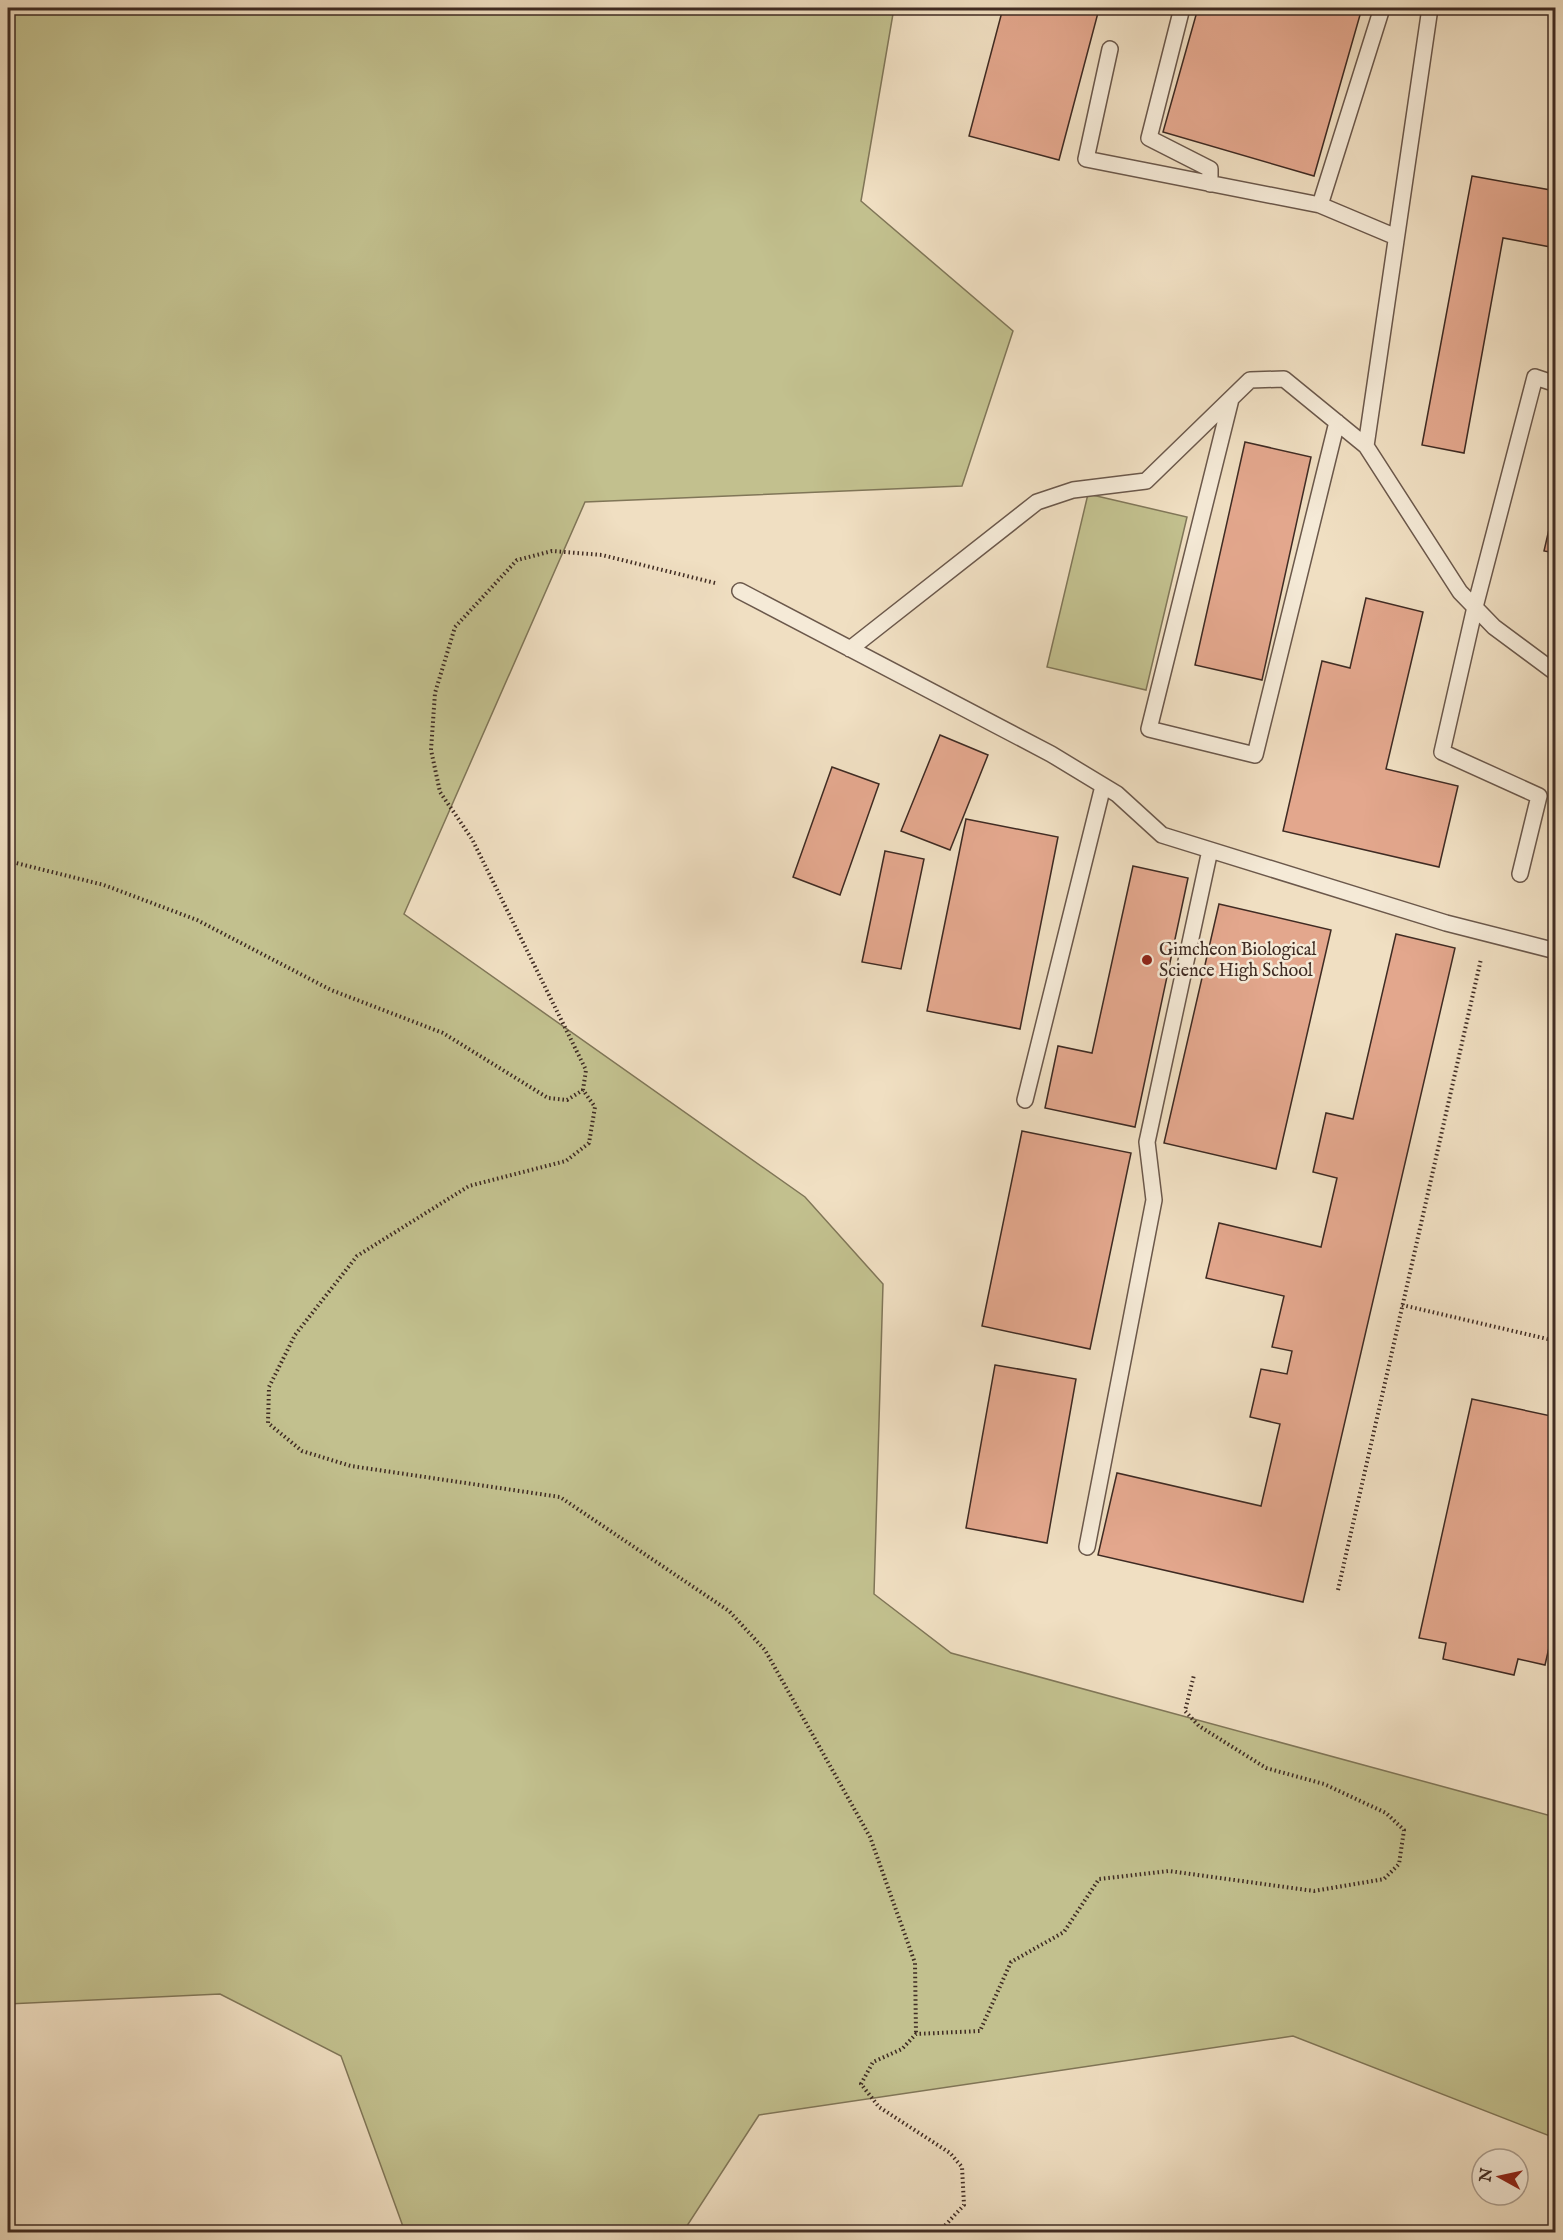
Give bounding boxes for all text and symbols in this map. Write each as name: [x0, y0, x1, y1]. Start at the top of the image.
place label: Gimcheon Biological Science High School: [1159, 939, 1317, 983]
marker: Gimcheon Biological Science High School: [1140, 953, 1154, 967]
north arrow: [1470, 2147, 1530, 2207]
text: N: [1476, 2167, 1498, 2184]

